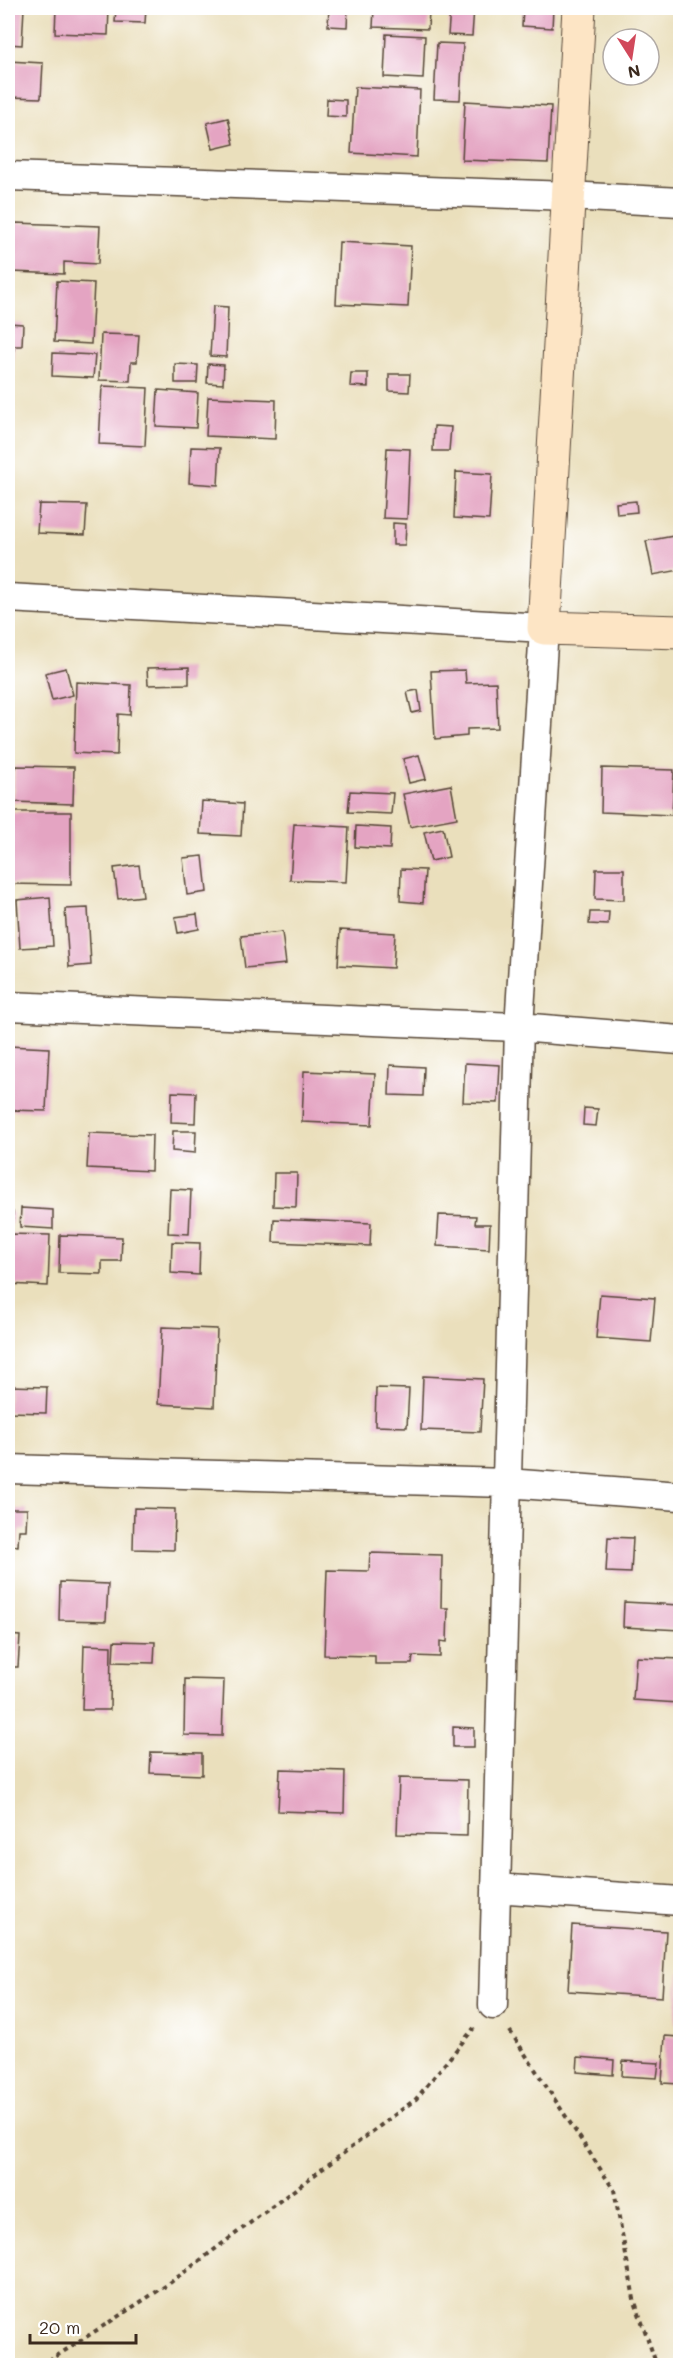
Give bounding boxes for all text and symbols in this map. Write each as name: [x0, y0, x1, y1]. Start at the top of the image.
north arrow: [601, 27, 661, 87]
text: N: [626, 61, 642, 84]
scale bar: [30, 2307, 136, 2345]
text: 20 m: [39, 2315, 80, 2339]

